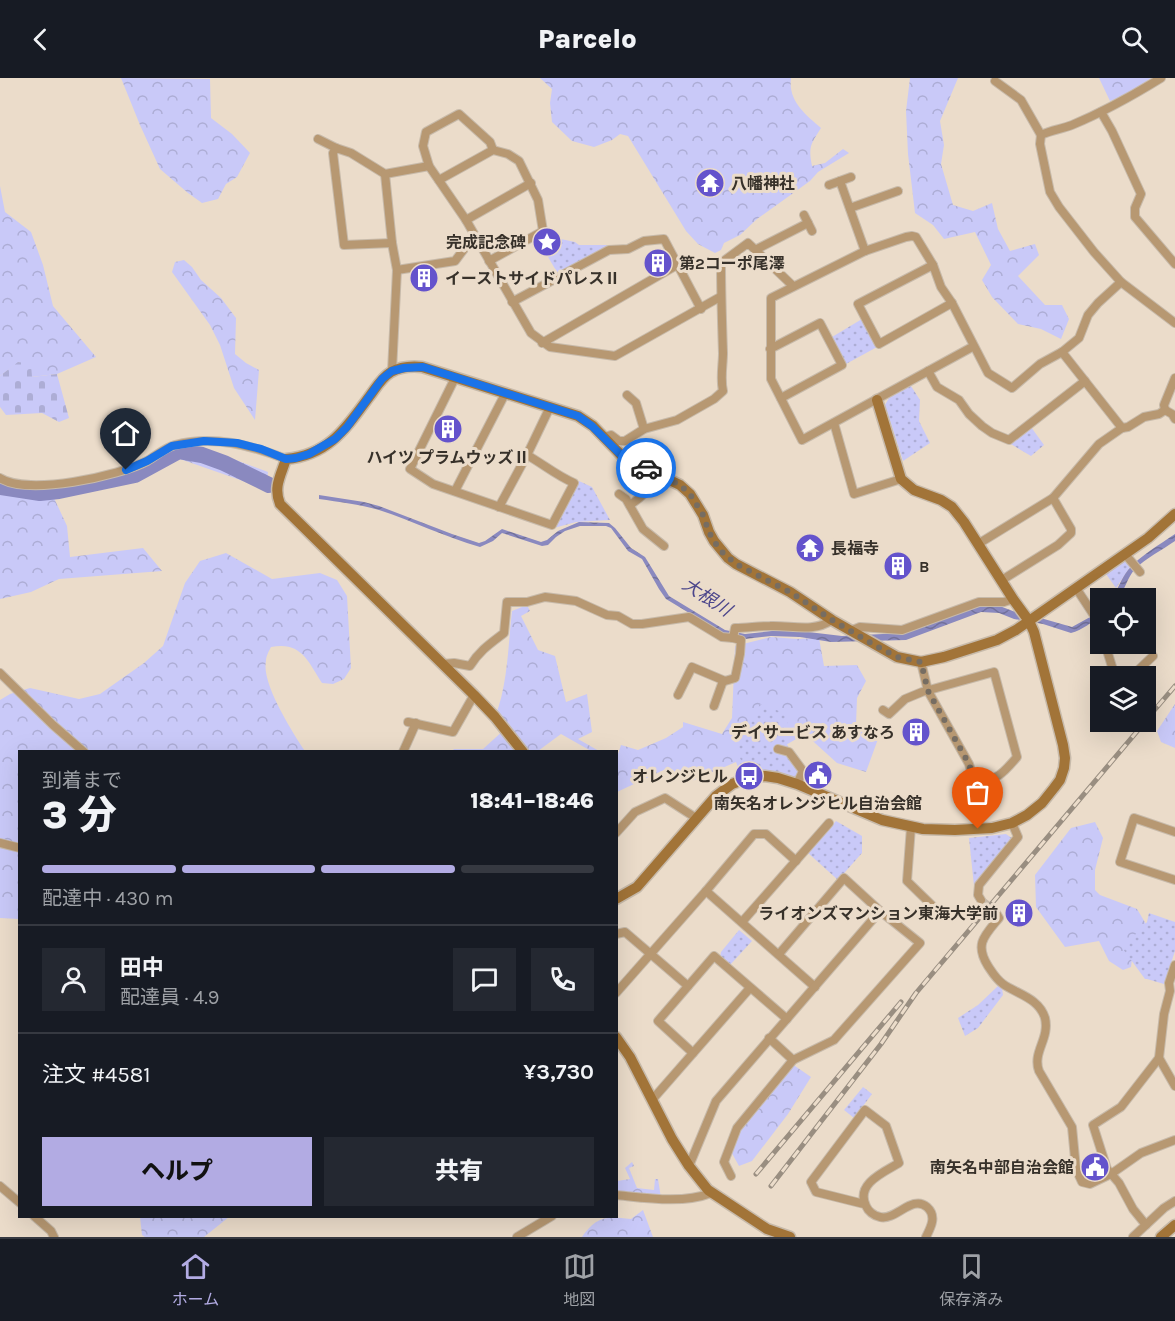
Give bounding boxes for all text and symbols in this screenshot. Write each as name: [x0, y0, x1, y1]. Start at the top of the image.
icon: back: [24, 23, 57, 56]
text: Parcelo: [538, 23, 637, 55]
icon: search: [1118, 23, 1151, 56]
temple icon: 八幡神社: [694, 167, 726, 199]
place label: 八幡神社: [731, 174, 795, 193]
place icon: 完成記念碑: [531, 226, 563, 258]
place label: 完成記念碑: [446, 233, 526, 252]
building icon: 第2コーポ尾澤: [642, 247, 674, 279]
place label: 第2コーポ尾澤: [679, 254, 785, 273]
building icon: イーストサイドパレスⅡ: [408, 262, 440, 294]
place label: イーストサイドパレスⅡ: [445, 269, 620, 288]
pin: [100, 408, 151, 470]
building icon: ハイツ プラムウッズⅡ: [432, 413, 464, 445]
icon: home: [109, 417, 142, 450]
courier: [616, 438, 676, 498]
place label: ハイツ プラムウッズⅡ: [366, 448, 530, 467]
icon: car: [630, 452, 663, 485]
temple icon: 長福寺: [794, 532, 826, 564]
place label: 長福寺: [831, 539, 879, 558]
building icon: B: [882, 550, 914, 582]
place label: B: [919, 557, 929, 576]
water label: 大根川: [678, 573, 737, 622]
map controls: [1090, 588, 1156, 732]
button: locate: [1090, 588, 1156, 654]
button: layers: [1090, 666, 1156, 732]
building icon: デイサービス あすなろ: [900, 716, 932, 748]
place label: デイサービス あすなろ: [731, 723, 895, 742]
public building icon: 南矢名オレンジヒル自治会館: [802, 759, 834, 791]
bus stop icon: オレンジヒル: [733, 760, 765, 792]
place label: オレンジヒル: [632, 767, 728, 786]
pin: [952, 767, 1003, 829]
text: 到着まで: [42, 769, 122, 792]
icon: bag: [961, 776, 994, 809]
text: 18:41–18:46: [470, 788, 594, 814]
text: 3 分: [42, 792, 117, 838]
place label: 南矢名オレンジヒル自治会館: [714, 794, 922, 813]
text: 配達中 · 430 m: [42, 887, 173, 910]
building icon: ライオンズマンション東海大学前: [1003, 897, 1035, 929]
place label: ライオンズマンション東海大学前: [758, 904, 998, 923]
button: person: [42, 948, 105, 1011]
button: chat: [453, 948, 516, 1011]
button: phone: [531, 948, 594, 1011]
text: 田中: [120, 955, 164, 981]
text: 配達員 · 4.9: [120, 986, 219, 1009]
text: ¥3,730: [523, 1059, 594, 1085]
text: 注文 #4581: [42, 1062, 150, 1088]
button: ヘルプ: [42, 1137, 312, 1206]
button: 共有: [324, 1137, 594, 1206]
public building icon: 南矢名中部自治会館: [1079, 1151, 1111, 1183]
place label: 南矢名中部自治会館: [930, 1158, 1074, 1177]
tab: ホーム: [172, 1250, 219, 1310]
tab: 地図: [563, 1250, 596, 1310]
tab: 保存済み: [939, 1250, 1003, 1310]

